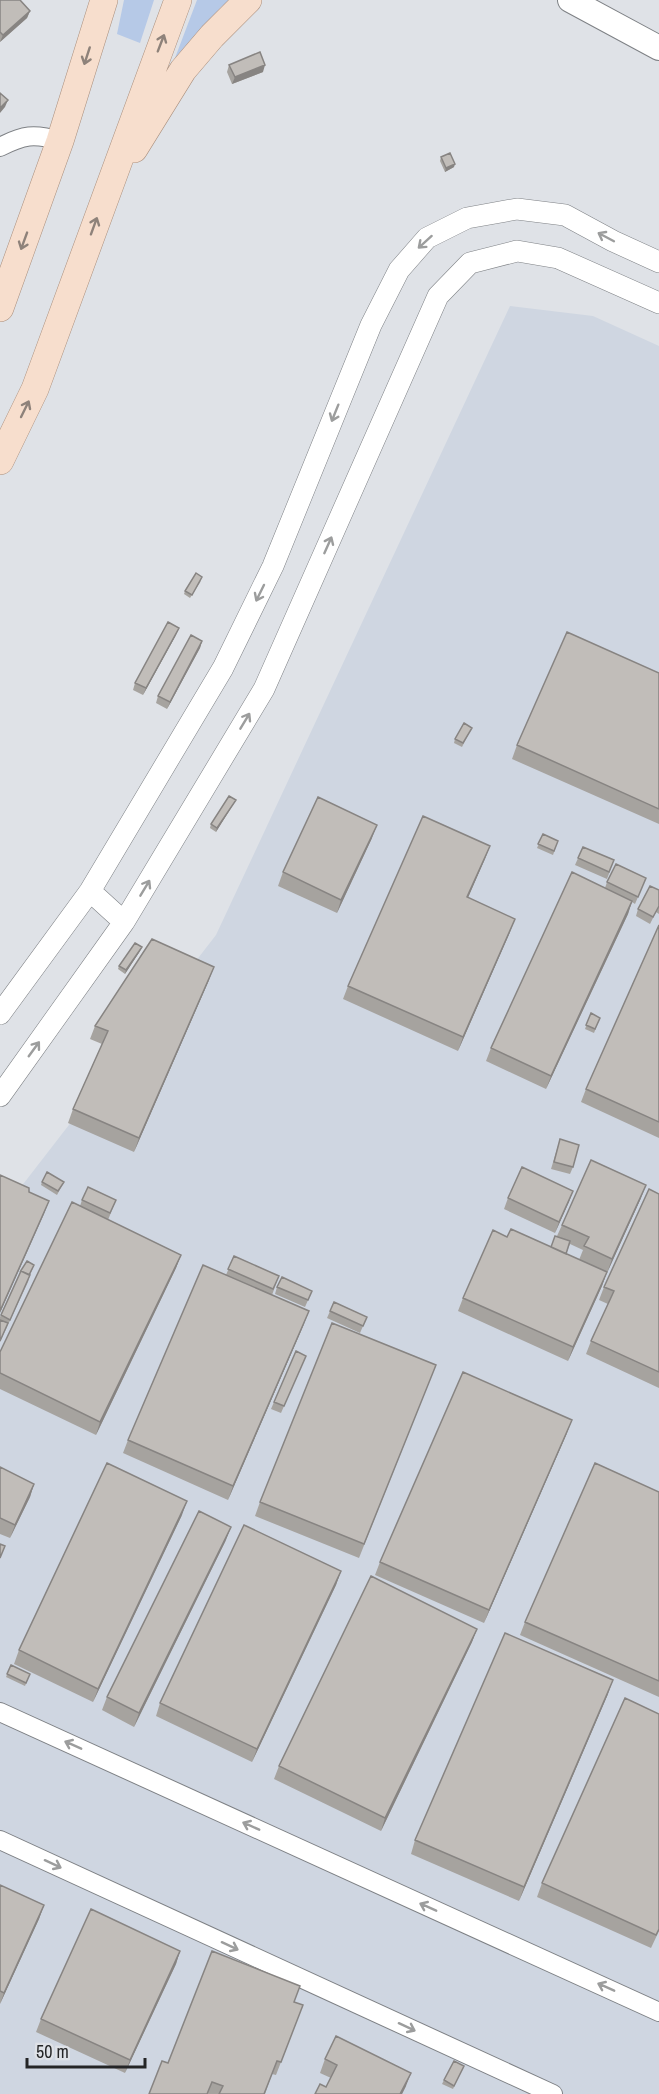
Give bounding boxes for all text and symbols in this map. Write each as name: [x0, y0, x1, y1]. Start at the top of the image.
one-way arrow: [156, 34, 167, 53]
one-way arrow: [81, 46, 92, 65]
one-way arrow: [90, 218, 101, 236]
one-way arrow: [18, 231, 29, 249]
one-way arrow: [598, 231, 615, 243]
one-way arrow: [417, 235, 432, 249]
one-way arrow: [20, 400, 32, 418]
one-way arrow: [329, 404, 340, 422]
one-way arrow: [323, 536, 335, 554]
one-way arrow: [253, 584, 265, 602]
one-way arrow: [239, 713, 251, 730]
one-way arrow: [139, 880, 151, 897]
one-way arrow: [28, 1041, 40, 1057]
one-way arrow: [65, 1739, 83, 1751]
one-way arrow: [242, 1820, 260, 1831]
one-way arrow: [44, 1859, 62, 1870]
one-way arrow: [420, 1900, 438, 1912]
one-way arrow: [221, 1940, 239, 1952]
one-way arrow: [597, 1981, 615, 1993]
one-way arrow: [398, 2022, 416, 2034]
scale bar: [27, 2031, 146, 2069]
text: 50 m: [36, 2039, 69, 2064]

